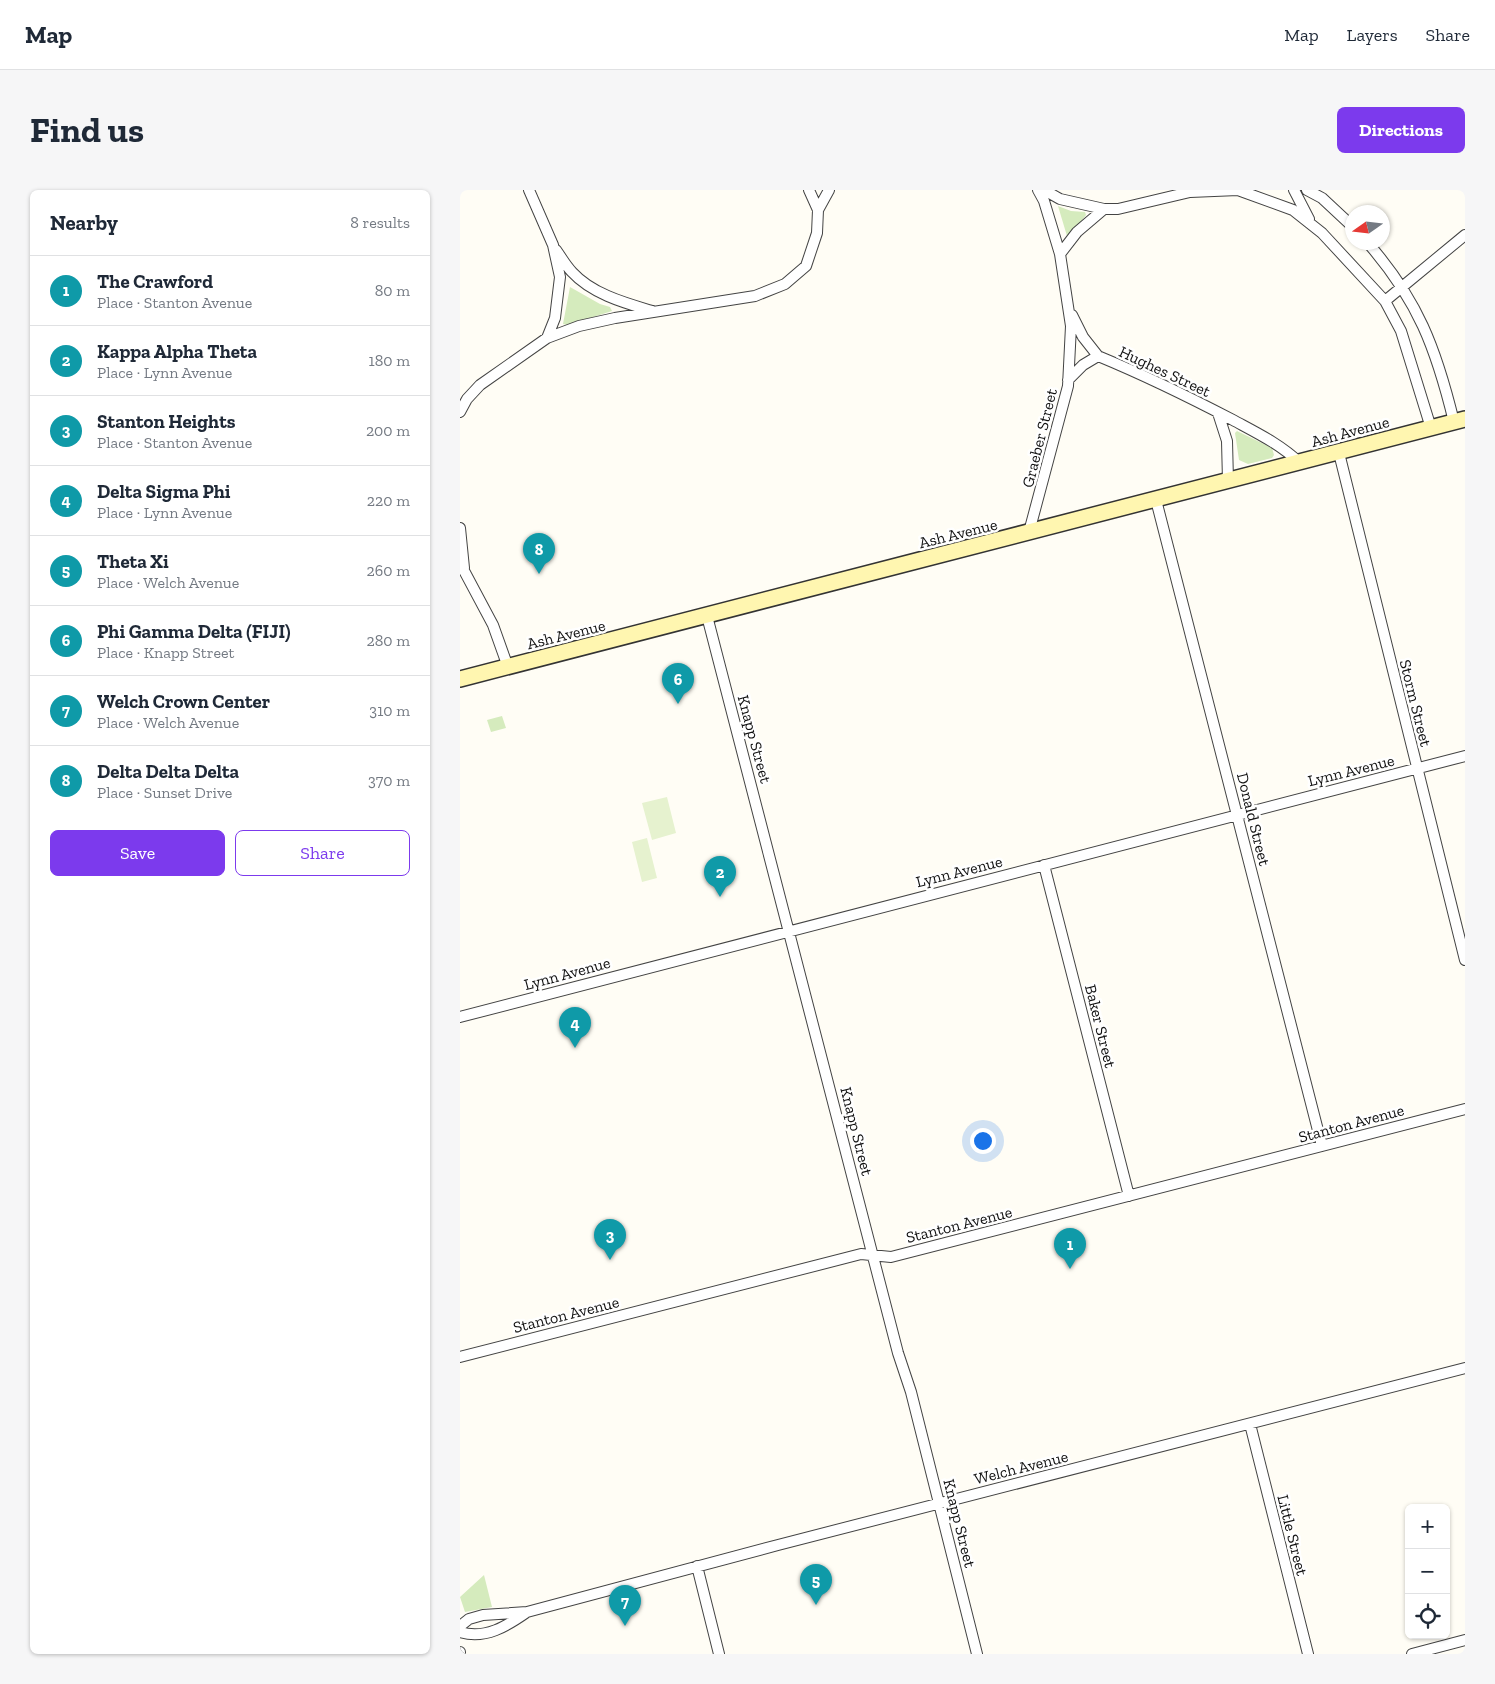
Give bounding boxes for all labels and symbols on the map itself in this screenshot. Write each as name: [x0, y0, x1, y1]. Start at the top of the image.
north arrow: [1345, 205, 1390, 250]
street label: Hughes Street: [1116, 342, 1214, 401]
street label: Graeber Street: [1018, 387, 1061, 490]
street label: Ash Avenue: [1309, 412, 1391, 451]
street label: Ash Avenue: [917, 515, 999, 552]
pin: 8: [523, 533, 555, 574]
street label: Ash Avenue: [525, 616, 607, 653]
street label: Storm Street: [1396, 658, 1436, 749]
pin: 6: [662, 663, 694, 704]
street label: Knapp Street: [734, 693, 775, 785]
street label: Lynn Avenue: [1306, 751, 1396, 790]
street label: Donald Street: [1233, 771, 1274, 868]
street label: Lynn Avenue: [914, 852, 1004, 891]
pin: 2: [704, 856, 736, 897]
street label: Lynn Avenue: [522, 953, 612, 994]
street label: Baker Street: [1081, 982, 1120, 1070]
pin: 4: [559, 1007, 591, 1048]
street label: Knapp Street: [836, 1085, 877, 1177]
street label: Stanton Avenue: [1296, 1100, 1406, 1147]
your location: [970, 1128, 996, 1154]
street label: Stanton Avenue: [904, 1202, 1014, 1247]
pin: 3: [594, 1219, 626, 1260]
pin: 1: [1054, 1228, 1086, 1269]
street label: Stanton Avenue: [511, 1292, 621, 1337]
street label: Welch Avenue: [972, 1447, 1070, 1488]
street label: Knapp Street: [939, 1477, 980, 1569]
street label: Little Street: [1273, 1493, 1312, 1578]
pin: 5: [800, 1564, 832, 1605]
pin: 7: [609, 1585, 641, 1626]

